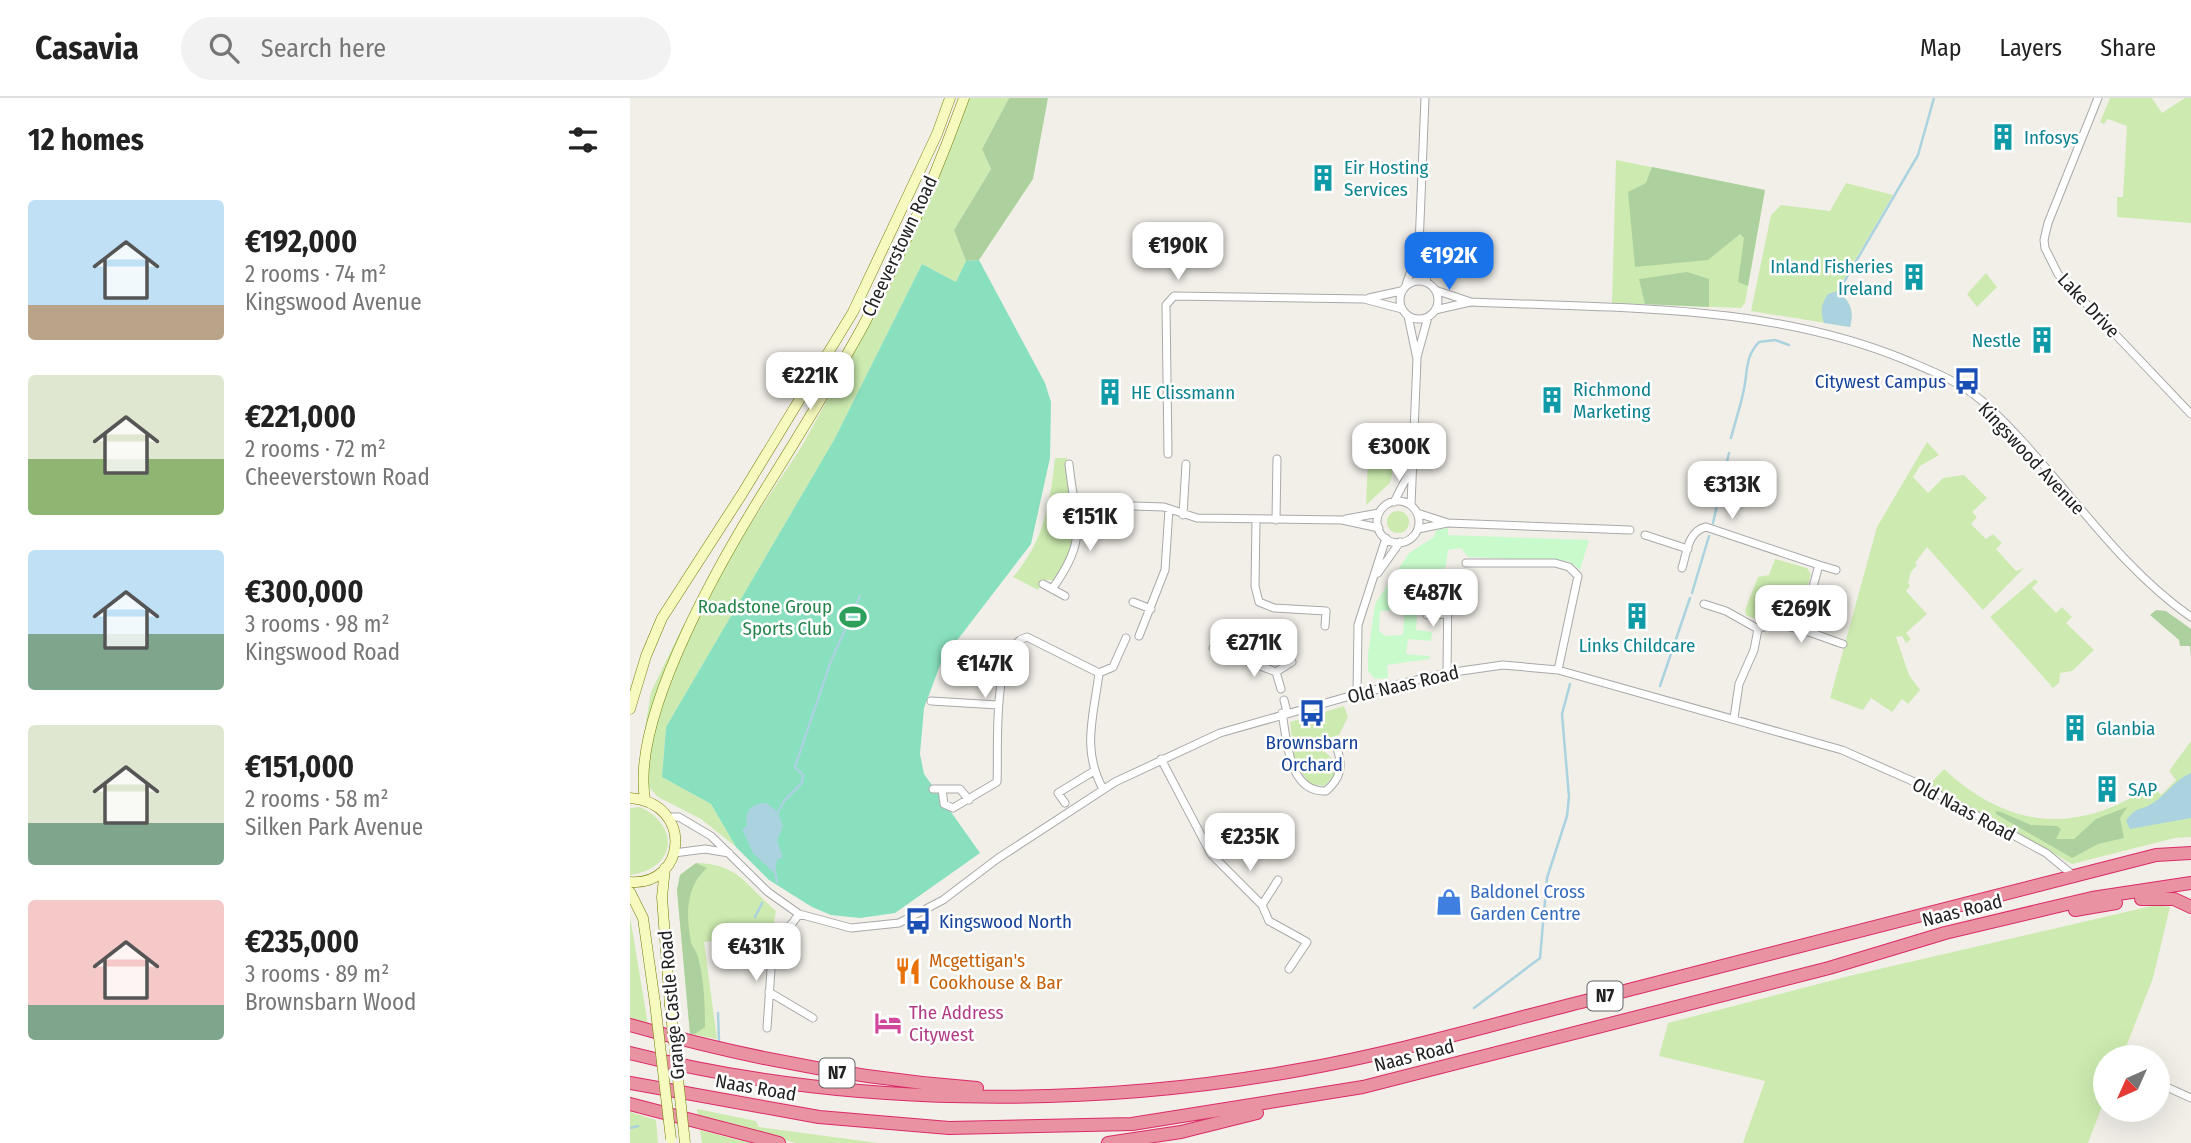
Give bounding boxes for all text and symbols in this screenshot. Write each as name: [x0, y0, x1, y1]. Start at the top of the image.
search box: [181, 17, 671, 80]
text: Casavia: [35, 28, 139, 68]
icon: search: [205, 29, 243, 67]
text: Search here: [261, 33, 386, 64]
text: Map: [1920, 34, 1962, 62]
text: Layers: [2000, 34, 2062, 62]
text: Share: [2100, 34, 2156, 62]
icon: filters: [564, 121, 602, 159]
text: 12 homes: [28, 122, 144, 158]
building icon: Infosys: [1988, 122, 2018, 152]
place label: Infosys: [2024, 126, 2079, 149]
place label: Eir Hosting Services: [1344, 156, 1428, 201]
building icon: Eir Hosting Services: [1308, 163, 1338, 193]
street label: Cheeverstown Road: [857, 172, 942, 320]
pin: €190K: [1129, 222, 1227, 282]
text: €192,000: [245, 224, 357, 260]
icon: home: [84, 228, 168, 312]
text: €190K: [1148, 231, 1208, 259]
pin: €192K: [1400, 232, 1498, 292]
text: €192K: [1421, 241, 1477, 269]
place label: Inland Fisheries Ireland: [1770, 255, 1893, 300]
text: 2 rooms · 74 m²: [245, 260, 386, 288]
building icon: Inland Fisheries Ireland: [1899, 262, 1929, 292]
street label: Lake Drive: [2053, 268, 2124, 343]
text: Kingswood Avenue: [245, 288, 422, 316]
building icon: Nestle: [2027, 325, 2057, 355]
place label: Nestle: [1972, 329, 2021, 352]
pin: €221K: [761, 352, 859, 412]
text: €221K: [782, 361, 838, 389]
bus stop icon: Citywest Campus: [1952, 366, 1982, 396]
place label: Citywest Campus: [1815, 370, 1946, 393]
building icon: HE Clissmann: [1095, 377, 1125, 407]
place label: Richmond Marketing: [1573, 378, 1651, 423]
place label: HE Clissmann: [1131, 381, 1235, 404]
building icon: Richmond Marketing: [1537, 385, 1567, 415]
street label: Kingswood Avenue: [1974, 397, 2090, 520]
text: €221,000: [245, 399, 356, 435]
icon: home: [84, 403, 168, 487]
pin: €300K: [1350, 424, 1448, 483]
text: €300K: [1368, 432, 1430, 460]
text: 2 rooms · 72 m²: [245, 435, 386, 463]
pin: €313K: [1683, 462, 1781, 521]
text: Cheeverstown Road: [245, 463, 430, 491]
text: €313K: [1704, 470, 1760, 498]
pin: €151K: [1041, 494, 1139, 553]
text: €151K: [1063, 502, 1117, 530]
pin: €487K: [1384, 570, 1482, 629]
text: €300,000: [245, 574, 364, 610]
icon: home: [84, 578, 168, 662]
text: €487K: [1404, 578, 1462, 606]
pin: €269K: [1752, 586, 1850, 645]
text: €269K: [1771, 594, 1831, 622]
place label: Roadstone Group Sports Club: [698, 595, 832, 640]
building icon: Links Childcare: [1622, 601, 1652, 631]
sports icon: Roadstone Group Sports Club: [838, 602, 868, 632]
text: 3 rooms · 98 m²: [245, 610, 390, 638]
pin: €271K: [1205, 620, 1303, 679]
text: €271K: [1226, 628, 1282, 656]
place label: Links Childcare: [1579, 634, 1695, 657]
text: Kingswood Road: [245, 638, 400, 666]
pin: €147K: [936, 640, 1034, 700]
text: €147K: [957, 649, 1013, 677]
street label: Old Naas Road: [1345, 661, 1461, 708]
bus stop icon: Brownsbarn Orchard: [1297, 698, 1327, 728]
building icon: Glanbia: [2060, 713, 2090, 743]
place label: Glanbia: [2096, 717, 2155, 740]
place label: Brownsbarn Orchard: [1266, 731, 1358, 776]
text: €151,000: [245, 749, 354, 785]
icon: home: [84, 753, 168, 837]
street label: Old Naas Road: [1908, 773, 2019, 846]
building icon: SAP: [2092, 774, 2122, 804]
place label: SAP: [2128, 778, 2157, 801]
text: 2 rooms · 58 m²: [245, 785, 389, 813]
text: Silken Park Avenue: [245, 813, 423, 841]
pin: €235K: [1201, 814, 1299, 873]
text: €235K: [1221, 822, 1279, 850]
place label: Baldonel Cross Garden Centre: [1470, 880, 1585, 925]
shop icon: Baldonel Cross Garden Centre: [1434, 887, 1464, 917]
street label: Naas Road: [1920, 889, 2005, 932]
bus stop icon: Kingswood North: [903, 906, 933, 936]
place label: Kingswood North: [939, 910, 1072, 933]
text: €235,000: [245, 924, 359, 960]
pin: €431K: [707, 924, 805, 983]
icon: home: [84, 928, 168, 1012]
street label: Grange Castle Road: [654, 929, 689, 1081]
text: €431K: [728, 932, 784, 960]
place label: Mcgettigan's Cookhouse & Bar: [929, 949, 1063, 994]
restaurant icon: Mcgettigan's Cookhouse & Bar: [893, 956, 923, 986]
text: 3 rooms · 89 m²: [245, 960, 389, 988]
road number: N7: [1588, 982, 1622, 1010]
text: Brownsbarn Wood: [245, 988, 416, 1016]
place label: The Address Citywest: [909, 1001, 1004, 1046]
hotel icon: The Address Citywest: [873, 1008, 903, 1038]
street label: Naas Road: [1372, 1034, 1457, 1077]
north arrow: [2093, 1045, 2170, 1122]
map controls: [2093, 1045, 2170, 1122]
road number: N7: [820, 1058, 854, 1088]
street label: Naas Road: [714, 1069, 798, 1106]

